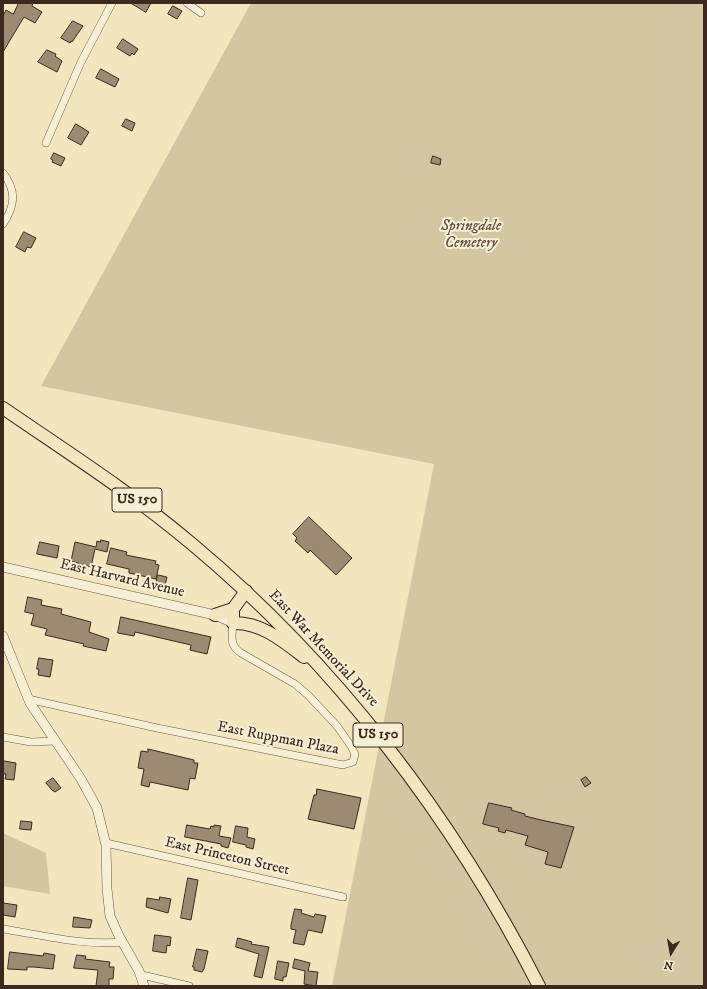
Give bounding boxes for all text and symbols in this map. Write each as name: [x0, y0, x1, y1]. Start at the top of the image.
park label: Springdale Cemetery: [441, 218, 501, 253]
road number: US 150: [112, 488, 162, 512]
street label: East Harvard Avenue: [58, 556, 186, 602]
street label: East War Memorial Drive: [264, 587, 382, 711]
street label: East Ruppman Plaza: [216, 718, 340, 760]
road number: US 150: [353, 723, 403, 747]
street label: East Princeton Street: [163, 834, 291, 880]
north arrow: [651, 933, 691, 973]
text: N: [663, 957, 674, 973]

